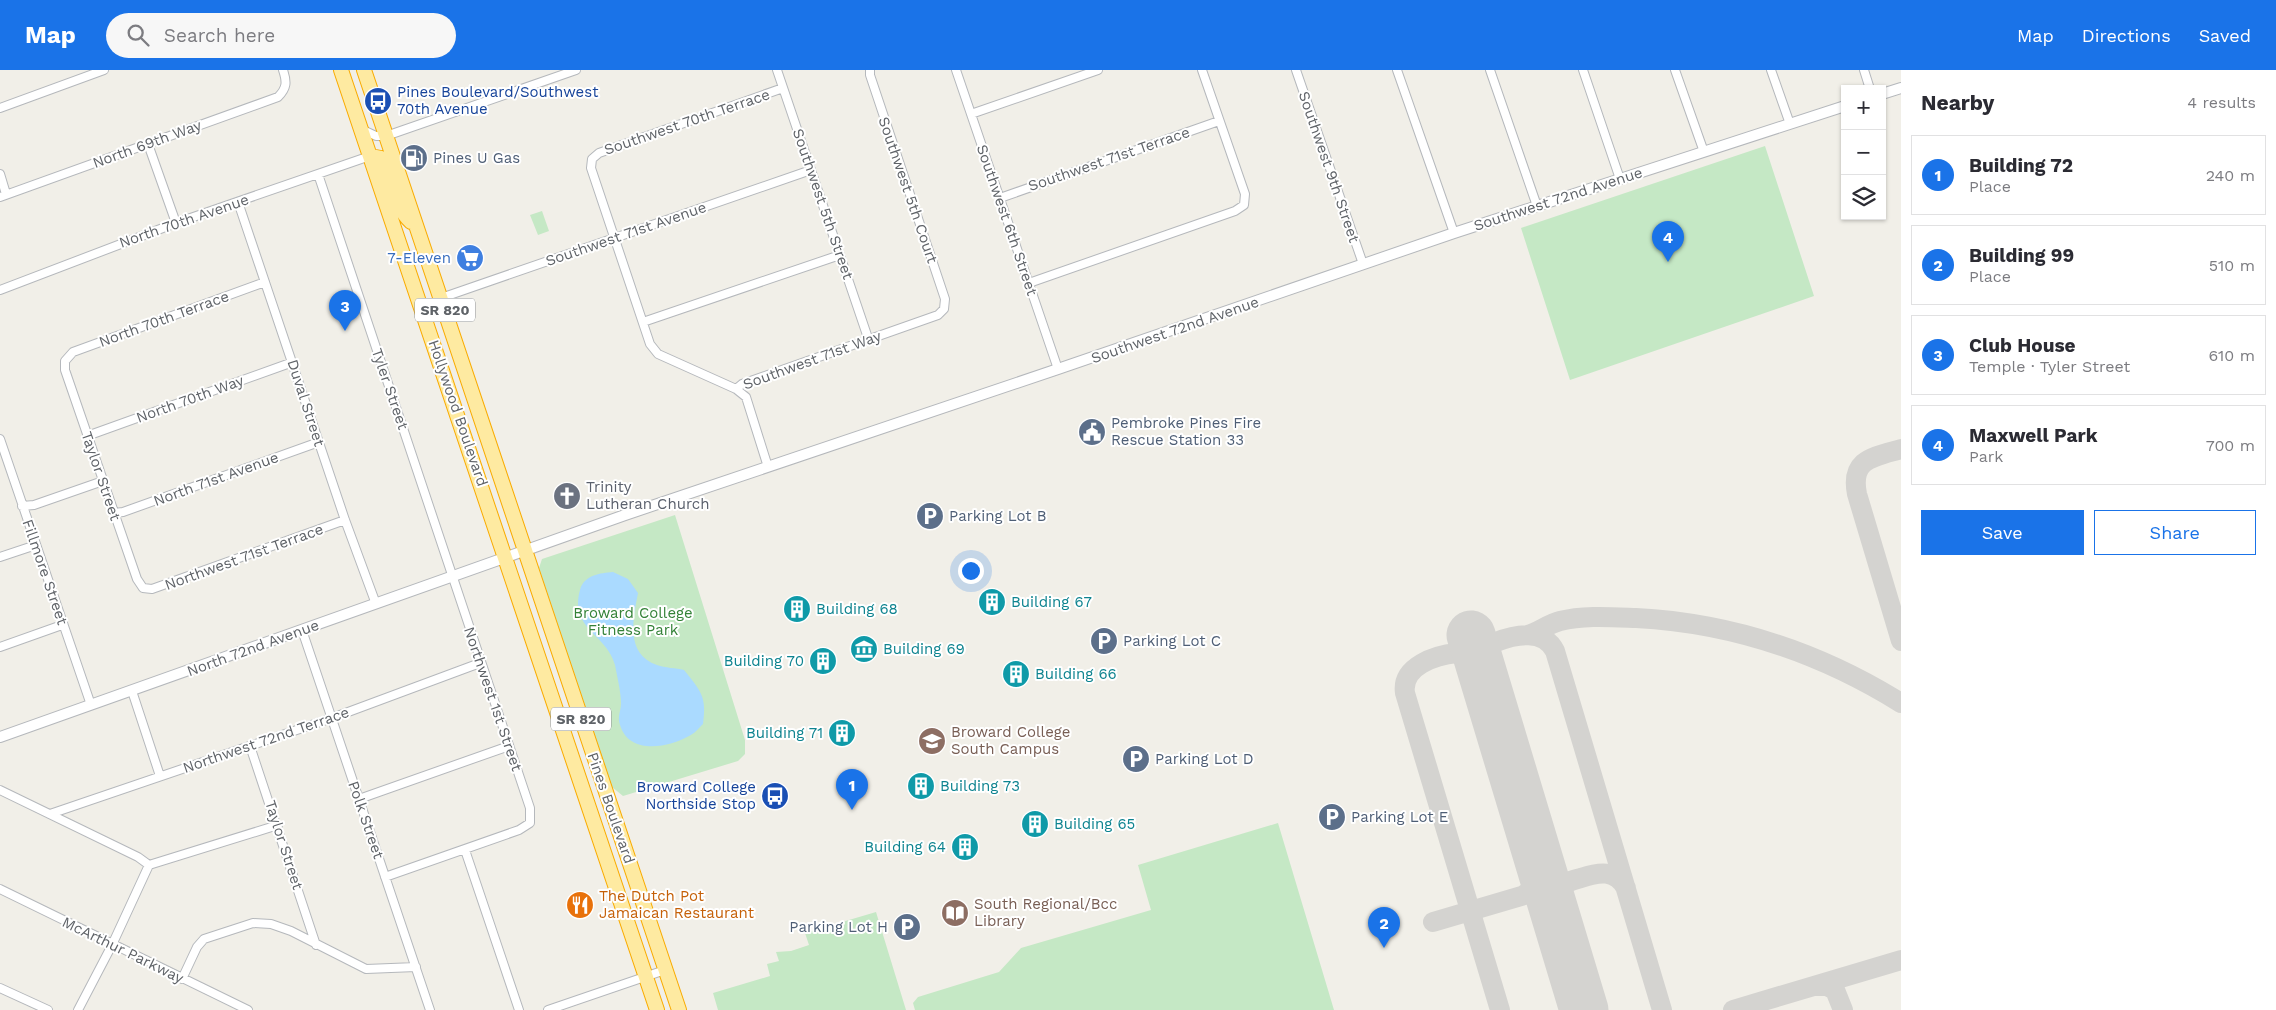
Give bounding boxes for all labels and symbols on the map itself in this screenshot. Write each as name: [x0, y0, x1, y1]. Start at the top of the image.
place label: Pines Boulevard/Southwest 70th Avenue: [397, 83, 599, 118]
street label: Southwest 70th Terrace: [602, 85, 772, 159]
bus stop icon: Pines Boulevard/Southwest 70th Avenue: [363, 86, 393, 116]
street label: Southwest 9th Street: [1295, 89, 1364, 246]
street label: Southwest 5th Court: [875, 115, 942, 266]
street label: North 69th Way: [90, 116, 204, 172]
street label: Southwest 71st Terrace: [1026, 123, 1192, 195]
street label: Southwest 5th Street: [789, 126, 857, 282]
street label: Southwest 6th Street: [973, 142, 1042, 299]
fuel station icon: Pines U Gas: [399, 143, 429, 173]
place label: Pines U Gas: [433, 149, 520, 167]
street label: Southwest 72nd Avenue: [1471, 163, 1645, 235]
street label: North 70th Avenue: [117, 190, 251, 252]
street label: Southwest 71st Avenue: [543, 198, 709, 270]
pin: 4: [1652, 221, 1684, 262]
supermarket icon: 7-Eleven: [455, 243, 485, 273]
place label: 7-Eleven: [387, 249, 451, 267]
street label: North 70th Terrace: [97, 287, 231, 351]
pin: 3: [329, 290, 361, 331]
street label: Southwest 72nd Avenue: [1089, 293, 1261, 367]
road number: SR 820: [415, 298, 475, 322]
street label: Southwest 71st Way: [740, 327, 884, 393]
street label: Hollywood Boulevard: [424, 337, 492, 489]
street label: Tyler Street: [368, 346, 413, 433]
street label: Duval Street: [283, 357, 329, 449]
street label: North 70th Way: [134, 371, 246, 427]
place label: Pembroke Pines Fire Rescue Station 33: [1111, 414, 1261, 449]
public building icon: Pembroke Pines Fire Rescue Station 33: [1077, 417, 1107, 447]
street label: Taylor Street: [77, 429, 125, 524]
street label: North 71st Avenue: [151, 448, 281, 510]
place label: Trinity Lutheran Church: [586, 478, 709, 513]
church icon: Trinity Lutheran Church: [552, 481, 582, 511]
parking icon: Parking Lot B: [915, 501, 945, 531]
place label: Parking Lot B: [949, 507, 1046, 525]
street label: Fillmore Street: [19, 517, 72, 628]
street label: Northwest 71st Terrace: [162, 520, 326, 594]
your location: [958, 558, 984, 584]
building icon: Building 67: [977, 587, 1007, 617]
place label: Building 67: [1011, 593, 1092, 611]
building icon: Building 68: [782, 594, 812, 624]
place label: Building 68: [816, 600, 898, 618]
park label: Broward College Fitness Park: [573, 604, 693, 639]
street label: North 72nd Avenue: [185, 616, 321, 680]
street label: Northwest 1st Street: [460, 625, 526, 774]
parking icon: Parking Lot C: [1089, 626, 1119, 656]
place label: Parking Lot C: [1123, 632, 1221, 650]
museum icon: Building 69: [849, 634, 879, 664]
place label: Building 69: [883, 640, 965, 658]
building icon: Building 70: [808, 646, 838, 676]
place label: Building 70: [724, 652, 804, 670]
building icon: Building 66: [1001, 659, 1031, 689]
place label: Building 66: [1035, 665, 1117, 683]
street label: Northwest 72nd Terrace: [180, 703, 352, 777]
road number: SR 820: [551, 708, 611, 731]
building icon: Building 71: [827, 718, 857, 748]
place label: Broward College South Campus: [951, 723, 1070, 758]
place label: Building 71: [746, 724, 823, 742]
school or university icon: Broward College South Campus: [917, 726, 947, 756]
parking icon: Parking Lot D: [1121, 744, 1151, 774]
street label: Pines Boulevard: [584, 750, 638, 866]
place label: Parking Lot D: [1155, 750, 1253, 768]
pin: 1: [836, 769, 868, 810]
building icon: Building 73: [906, 771, 936, 801]
place label: Building 73: [940, 777, 1020, 795]
place label: Broward College Northside Stop: [637, 778, 756, 813]
street label: Polk Street: [344, 779, 388, 862]
bus stop icon: Broward College Northside Stop: [760, 781, 790, 811]
street label: Taylor Street: [261, 798, 307, 893]
parking icon: Parking Lot E: [1317, 802, 1347, 832]
place label: Parking Lot E: [1351, 808, 1448, 826]
building icon: Building 65: [1020, 809, 1050, 839]
place label: Building 65: [1054, 815, 1135, 833]
building icon: Building 64: [950, 832, 980, 862]
place label: Building 64: [864, 838, 946, 856]
place label: The Dutch Pot Jamaican Restaurant: [599, 887, 755, 922]
restaurant icon: The Dutch Pot Jamaican Restaurant: [565, 890, 595, 920]
place label: South Regional/Bcc Library: [974, 895, 1117, 930]
library icon: South Regional/Bcc Library: [940, 898, 970, 928]
pin: 2: [1368, 907, 1400, 948]
parking icon: Parking Lot H: [892, 912, 922, 942]
street label: McArthur Parkway: [59, 913, 187, 987]
place label: Parking Lot H: [789, 918, 888, 936]

